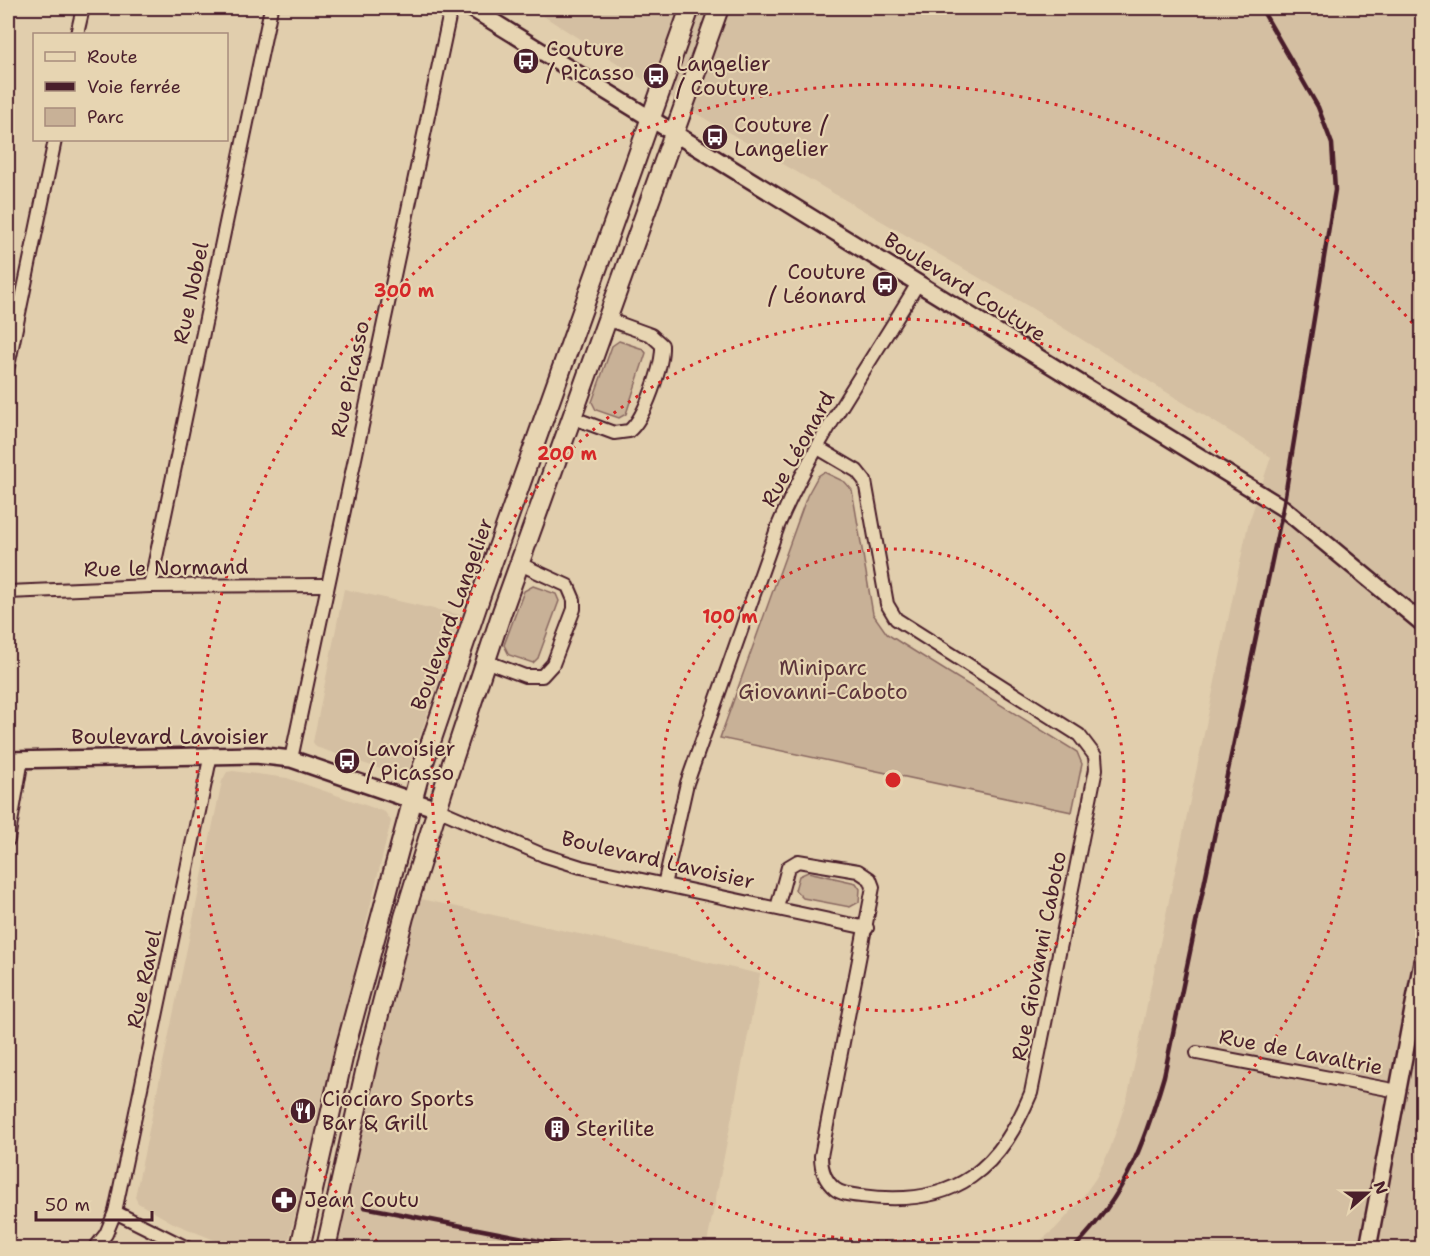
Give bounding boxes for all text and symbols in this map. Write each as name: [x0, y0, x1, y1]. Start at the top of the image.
legend: [33, 33, 228, 141]
place label: Couture / Picasso: [546, 35, 634, 87]
text: Route: [87, 45, 138, 69]
bus stop icon: Couture / Picasso: [511, 46, 541, 76]
place label: Langelier / Couture: [676, 50, 771, 102]
bus stop icon: Langelier / Couture: [641, 61, 671, 91]
text: Voie ferrée: [87, 75, 181, 99]
text: Parc: [87, 105, 124, 129]
place label: Couture / Langelier: [734, 111, 829, 163]
bus stop icon: Couture / Langelier: [700, 122, 730, 152]
street label: Boulevard Couture: [878, 226, 1052, 348]
street label: Rue Nobel: [167, 239, 216, 347]
place label: Couture / Léonard: [768, 258, 866, 310]
bus stop icon: Couture / Léonard: [870, 269, 900, 299]
text: 300 m: [374, 279, 435, 303]
street label: Rue Picasso: [324, 318, 376, 440]
street label: Rue Léonard: [755, 386, 841, 512]
text: 200 m: [537, 442, 598, 466]
street label: Boulevard Langelier: [404, 514, 500, 714]
street label: Rue le Normand: [83, 553, 249, 583]
text: 100 m: [702, 605, 758, 629]
park label: Miniparc Giovanni-Caboto: [738, 654, 908, 706]
street label: Boulevard Lavoisier: [71, 723, 269, 751]
place label: Lavoisier / Picasso: [366, 735, 456, 787]
bus stop icon: Lavoisier / Picasso: [332, 746, 362, 776]
centre of rings: [883, 770, 903, 790]
street label: Boulevard Lavoisier: [559, 824, 757, 896]
street label: Rue Giovanni Caboto: [1005, 849, 1073, 1063]
street label: Rue Ravel: [120, 926, 168, 1031]
street label: Rue de Lavaltrie: [1217, 1022, 1385, 1082]
place label: Ciociaro Sports Bar & Grill: [322, 1085, 475, 1137]
restaurant icon: Ciociaro Sports Bar & Grill: [288, 1096, 318, 1126]
building icon: Sterilite: [542, 1114, 572, 1144]
place label: Sterilite: [576, 1115, 655, 1143]
north arrow: [1337, 1163, 1397, 1223]
text: N: [1368, 1178, 1393, 1197]
scale bar: [36, 1184, 152, 1222]
pharmacy icon: Jean Coutu: [269, 1185, 299, 1215]
place label: Jean Coutu: [304, 1186, 419, 1214]
text: 50 m: [45, 1193, 90, 1217]

